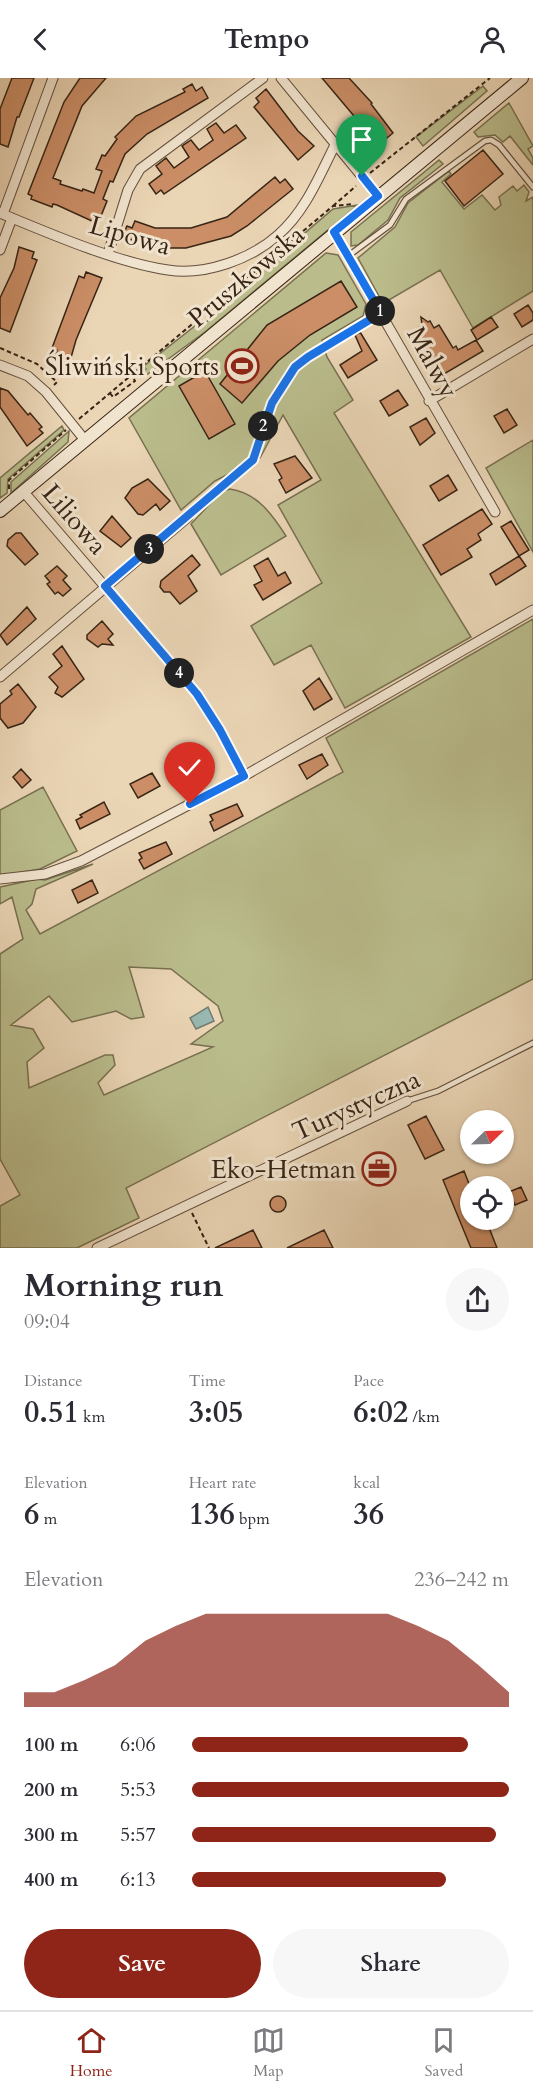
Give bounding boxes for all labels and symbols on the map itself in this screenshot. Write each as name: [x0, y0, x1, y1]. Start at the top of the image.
pin: [336, 114, 387, 176]
street label: Lipowa: [85, 207, 175, 264]
street label: Pruszkowska: [181, 217, 312, 335]
pin: 1: [365, 296, 395, 326]
street label: Malwy: [399, 320, 467, 405]
sports icon: Śliwiński Sports: [224, 348, 260, 384]
place label: Śliwiński Sports: [45, 349, 219, 384]
pin: 2: [248, 411, 278, 441]
street label: Liliowa: [34, 476, 115, 562]
pin: 3: [134, 534, 164, 564]
pin: 4: [164, 658, 194, 688]
pin: [164, 742, 215, 804]
street label: Turystyczna: [287, 1062, 426, 1149]
north arrow: [460, 1110, 514, 1164]
office icon: Eko-Hetman: [361, 1151, 397, 1187]
place label: Eko-Hetman: [211, 1152, 356, 1187]

